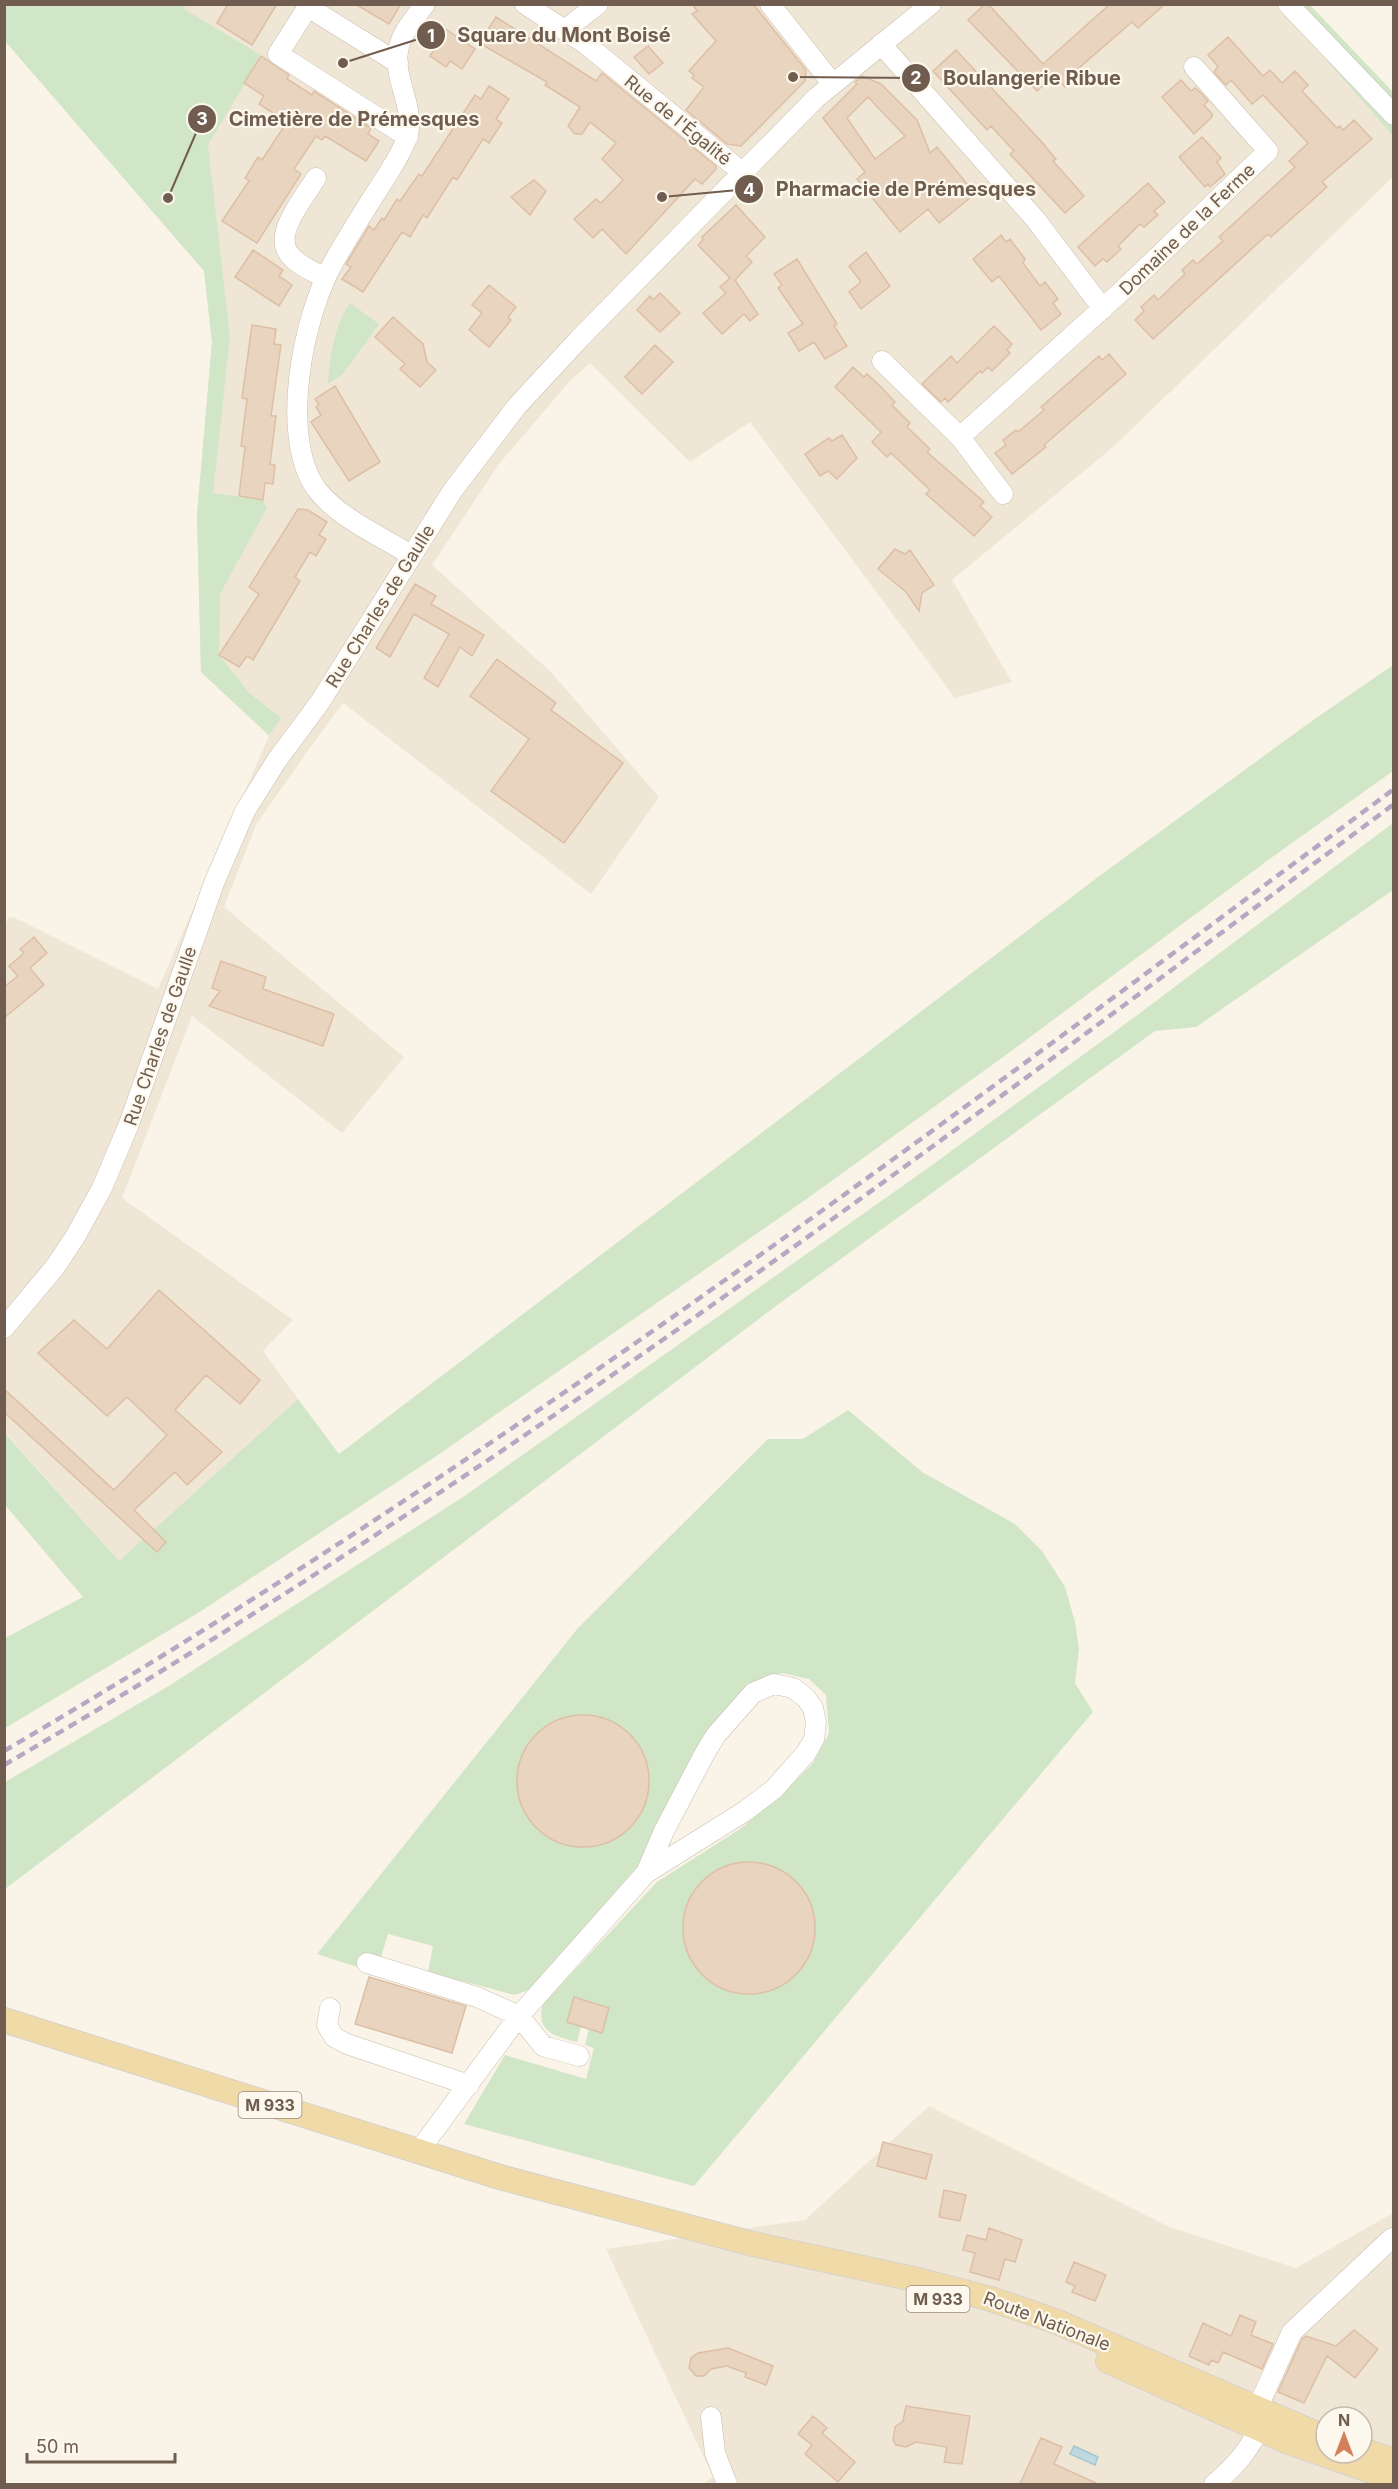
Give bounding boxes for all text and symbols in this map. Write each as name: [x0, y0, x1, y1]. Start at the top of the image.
callout: Square du Mont Boisé: [416, 16, 683, 54]
text: Square du Mont Boisé: [457, 23, 671, 47]
text: 1: [427, 25, 435, 46]
callout: Boulangerie Ribue: [901, 59, 1133, 97]
text: Boulangerie Ribue: [943, 66, 1121, 90]
text: 2: [910, 67, 922, 88]
street label: Rue de l'Égalité: [620, 70, 736, 169]
callout: Cimetière de Prémesques: [187, 100, 491, 138]
text: Cimetière de Prémesques: [229, 107, 479, 131]
text: 3: [196, 108, 208, 129]
street label: Domaine de la Ferme: [1115, 159, 1259, 299]
callout: Pharmacie de Prémesques: [734, 170, 1048, 208]
text: Pharmacie de Prémesques: [776, 177, 1036, 201]
text: 4: [743, 179, 755, 200]
street label: Rue Charles de Gaulle: [321, 521, 439, 691]
street label: Rue Charles de Gaulle: [119, 944, 201, 1128]
road number: M 933: [238, 2092, 302, 2118]
road number: M 933: [906, 2286, 970, 2312]
street label: Route Nationale: [981, 2287, 1113, 2355]
north arrow: [1314, 2405, 1374, 2465]
text: N: [1338, 2410, 1350, 2430]
scale bar: [27, 2426, 176, 2464]
text: 50 m: [36, 2436, 79, 2457]

